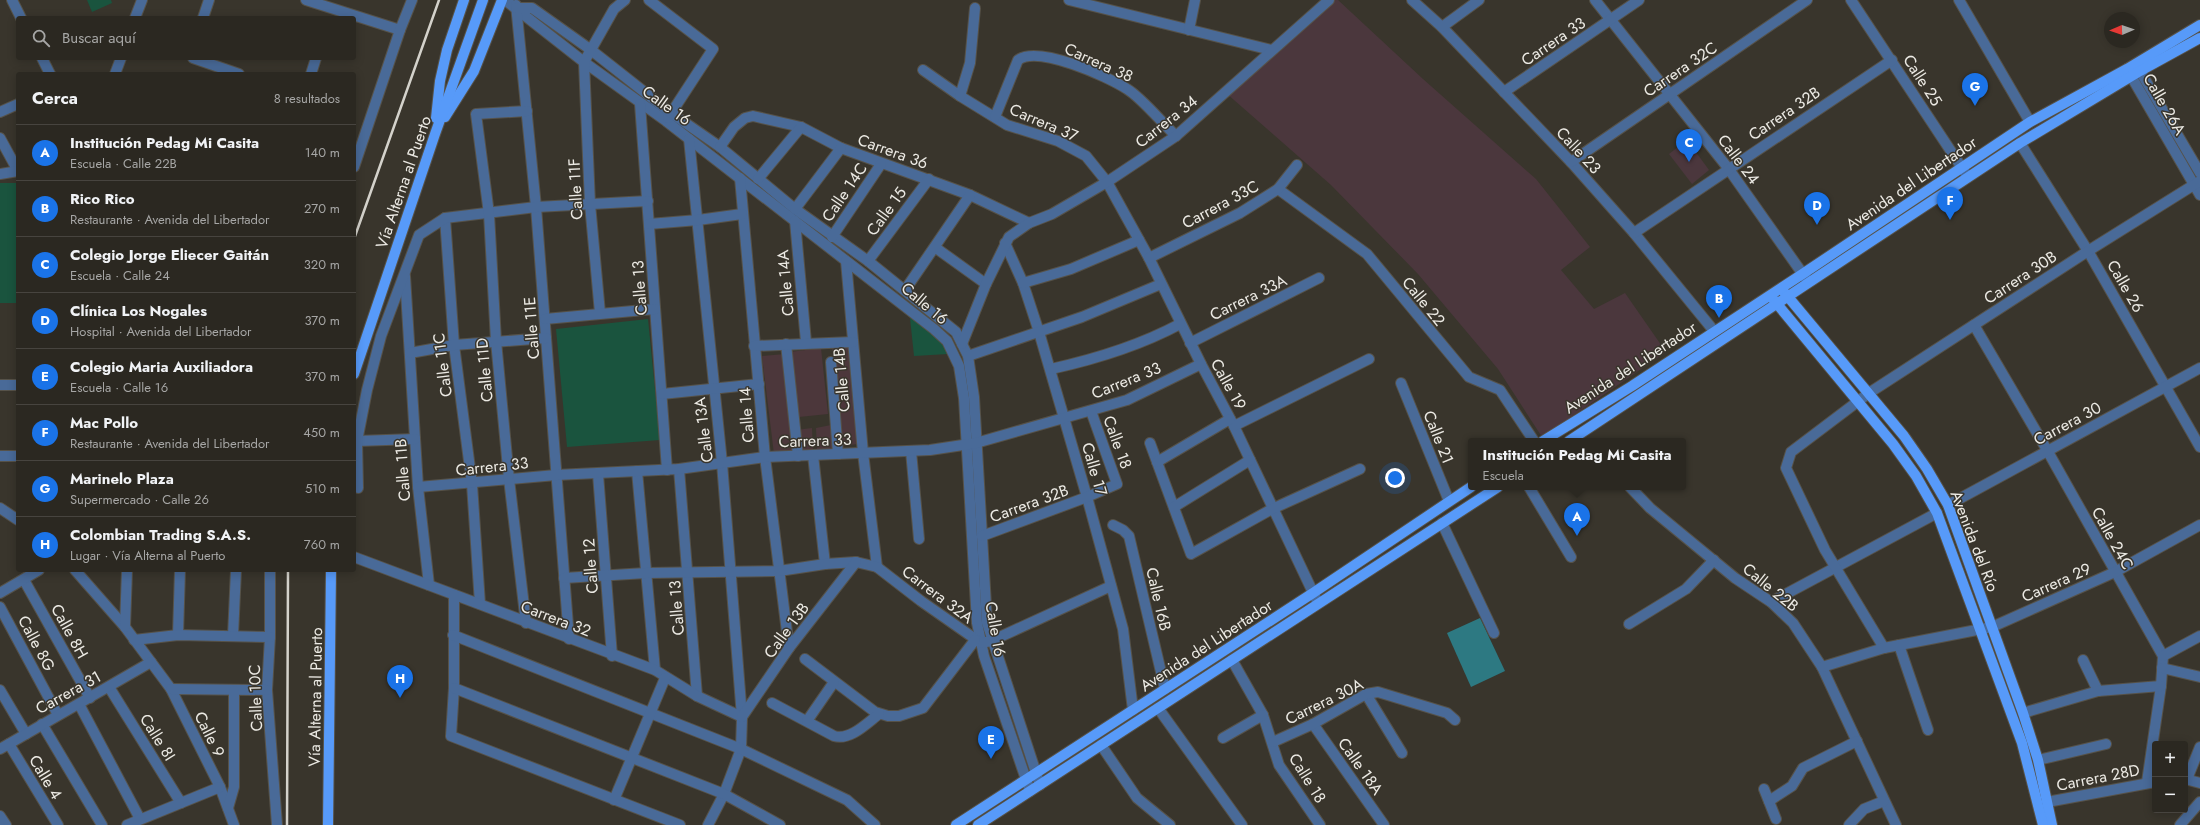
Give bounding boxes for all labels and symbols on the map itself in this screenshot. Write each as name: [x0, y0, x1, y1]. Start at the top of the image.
street label: Carrera 33: [1517, 11, 1590, 71]
north arrow: [2104, 12, 2140, 48]
street label: Carrera 32C: [1639, 36, 1722, 103]
street label: Carrera 38: [1061, 37, 1137, 88]
street label: Calle 25: [1897, 50, 1948, 111]
street label: Calle 26A: [2138, 69, 2192, 140]
pin: G: [1962, 73, 1988, 106]
street label: Calle 16: [638, 80, 696, 131]
street label: Carrera 32B: [1744, 81, 1825, 146]
street label: Carrera 34: [1130, 90, 1202, 153]
street label: Carrera 37: [1006, 98, 1082, 147]
street label: Vía Alterna al Puerto: [370, 112, 437, 252]
street label: Calle 23: [1551, 122, 1607, 179]
street label: Carrera 36: [854, 128, 931, 175]
pin: C: [1676, 129, 1702, 162]
street label: Calle 24: [1712, 129, 1765, 189]
street label: Avenida del Libertador: [1841, 131, 1982, 236]
street label: Calle 11F: [562, 158, 589, 220]
street label: Calle 14C: [816, 158, 873, 226]
street label: Carrera 33C: [1178, 175, 1263, 234]
street label: Calle 15: [861, 182, 912, 240]
pin: F: [1937, 187, 1963, 220]
pin: D: [1804, 192, 1830, 225]
street label: Carrera 30B: [1979, 245, 2061, 310]
street label: Calle 14A: [771, 249, 800, 317]
street label: Calle 26: [2101, 256, 2150, 317]
street label: Calle 13: [626, 259, 653, 316]
street label: Carrera 33A: [1206, 269, 1291, 326]
street label: Calle 22: [1397, 272, 1451, 331]
street label: Calle 16: [896, 277, 953, 330]
pin: B: [1706, 285, 1732, 318]
street label: Calle 11E: [518, 296, 545, 360]
street label: Avenida del Libertador: [1559, 316, 1702, 419]
street label: Calle 11C: [427, 332, 458, 398]
street label: Calle 11D: [470, 337, 499, 403]
street label: Calle 14B: [827, 347, 856, 413]
street label: Calle 19: [1205, 354, 1252, 414]
street label: Carrera 33: [1088, 356, 1165, 405]
street label: Calle 14: [733, 386, 760, 443]
street label: Calle 13A: [688, 396, 719, 464]
street label: Carrera 30: [2029, 396, 2105, 451]
street label: Calle 21: [1418, 407, 1460, 467]
street label: Calle 18: [1097, 412, 1138, 472]
street label: Carrera 33: [778, 428, 852, 453]
street label: Calle 11B: [389, 438, 416, 502]
street label: Calle 17: [1076, 440, 1113, 499]
street label: Carrera 33: [455, 451, 530, 482]
your location: [1385, 468, 1405, 488]
street label: Carrera 32B: [987, 479, 1072, 528]
street label: Avenida del Río: [1945, 487, 2004, 595]
pin: A: [1564, 503, 1590, 536]
street label: Calle 24C: [2086, 503, 2139, 574]
street label: Calle 12: [577, 538, 604, 594]
street label: Carrera 29: [2018, 557, 2095, 608]
street label: Calle 22B: [1738, 558, 1804, 617]
street label: Carrera 32A: [897, 560, 979, 629]
street label: Calle 16B: [1140, 565, 1177, 633]
street label: Calle 13: [663, 579, 690, 636]
street label: Avenida del Libertador: [1135, 594, 1278, 697]
street label: Carrera 32: [517, 595, 594, 642]
street label: Calle 13B: [758, 598, 815, 663]
street label: Calle 8H: [45, 600, 94, 663]
street label: Calle 16: [979, 600, 1012, 658]
street label: Calle 8G: [12, 611, 61, 675]
street label: Vía Alterna al Puerto: [303, 627, 328, 767]
street label: Calle 10C: [243, 664, 268, 732]
street label: Carrera 31: [31, 665, 105, 720]
pin: H: [387, 665, 413, 698]
street label: Carrera 30A: [1281, 672, 1368, 730]
street label: Calle 9: [189, 707, 230, 761]
street label: Calle 8I: [134, 709, 181, 765]
pin: E: [978, 726, 1004, 759]
street label: Calle 18A: [1332, 733, 1389, 800]
street label: Calle 18: [1283, 749, 1332, 808]
street label: Calle 4: [23, 751, 68, 804]
street label: Carrera 28D: [2055, 758, 2142, 797]

